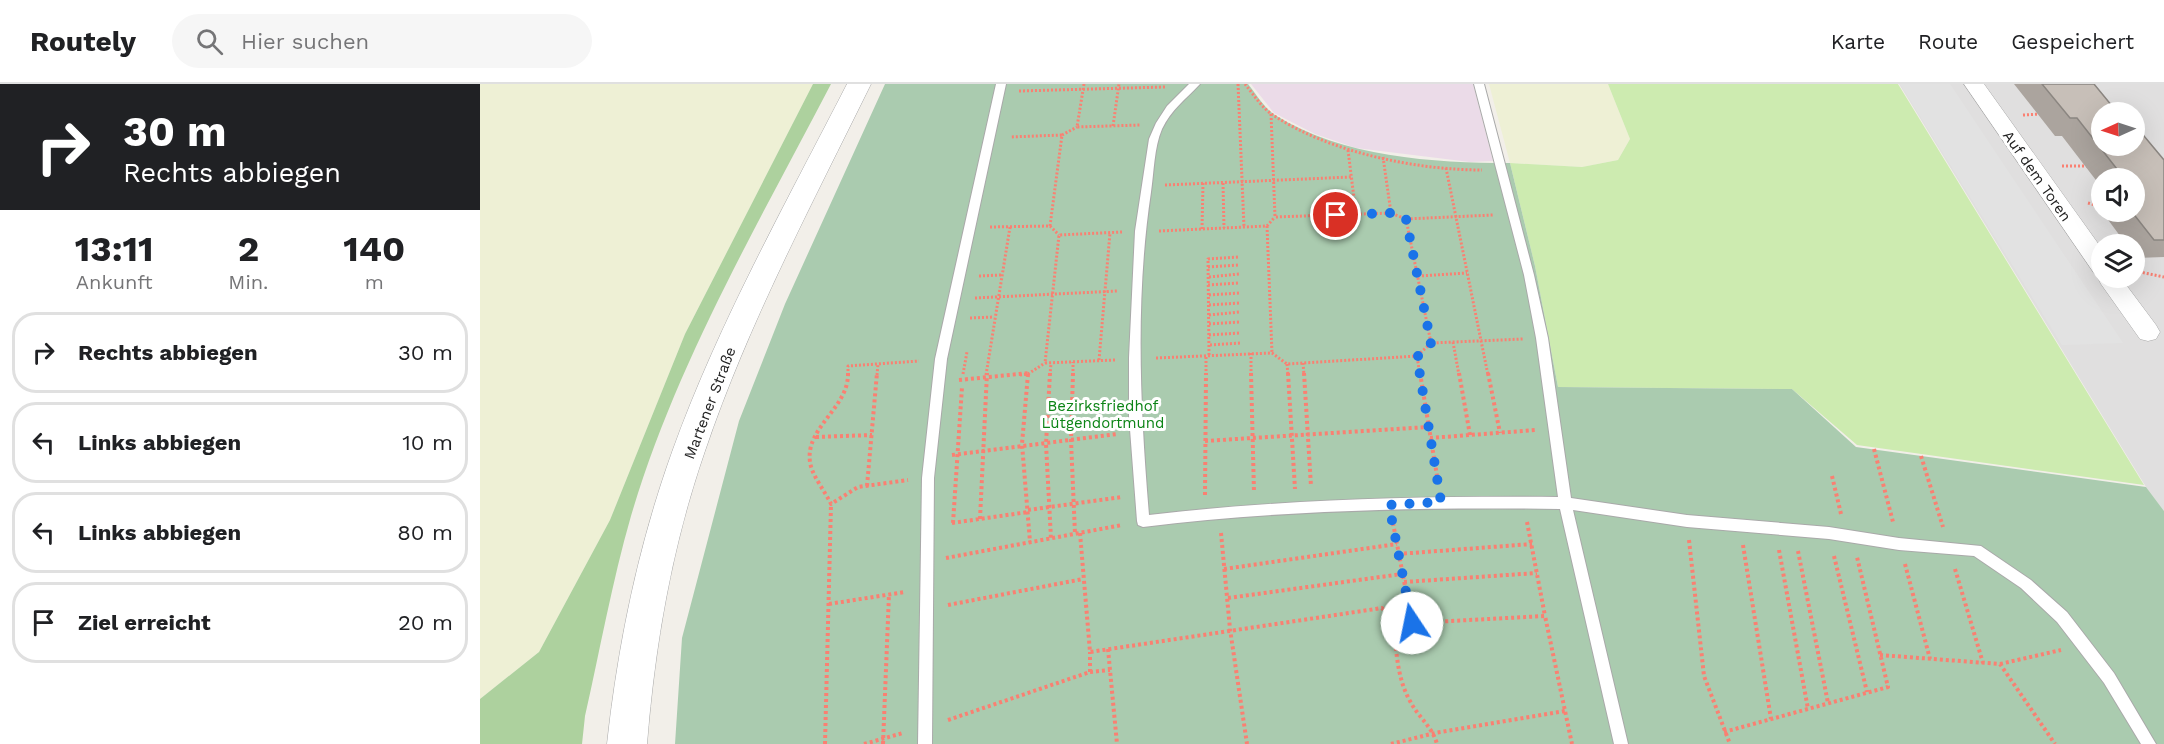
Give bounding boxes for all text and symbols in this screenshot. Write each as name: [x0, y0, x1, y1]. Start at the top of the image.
search box: [172, 14, 592, 68]
text: Routely: [30, 25, 136, 58]
icon: search: [193, 25, 226, 58]
text: Hier suchen: [241, 29, 369, 54]
text: Karte: [1831, 29, 1885, 54]
text: Route: [1918, 29, 1978, 54]
text: Gespeichert: [2011, 29, 2134, 54]
north arrow: [2091, 102, 2145, 156]
map controls: [2091, 102, 2145, 288]
text: 30 m: [123, 107, 227, 156]
icon: right: [24, 108, 102, 186]
street label: Auf dem Toren: [1999, 127, 2075, 225]
text: Rechts abbiegen: [123, 157, 341, 189]
button: sound: [2091, 168, 2145, 222]
pin: [1310, 189, 1361, 240]
icon: arrive: [1319, 198, 1352, 231]
text: 13:11: [75, 228, 154, 270]
text: 2: [238, 228, 259, 270]
text: 140: [343, 228, 405, 270]
button: layers: [2091, 234, 2145, 288]
text: Ankunft: [76, 270, 153, 294]
text: Min.: [228, 270, 268, 294]
text: m: [365, 270, 384, 294]
icon: right: [27, 336, 60, 369]
text: Rechts abbiegen: [78, 340, 258, 365]
text: 30 m: [398, 340, 453, 365]
street label: Martener Straße: [680, 344, 740, 462]
park label: Bezirksfriedhof Lütgendortmund: [1042, 397, 1164, 432]
icon: left: [27, 426, 60, 459]
text: Links abbiegen: [78, 430, 241, 455]
text: 10 m: [402, 430, 453, 455]
icon: left: [27, 516, 60, 549]
text: Links abbiegen: [78, 520, 241, 545]
text: 80 m: [397, 520, 453, 545]
position arrow: [1380, 591, 1444, 655]
icon: arrive: [27, 606, 60, 639]
text: Ziel erreicht: [78, 610, 211, 635]
text: 20 m: [398, 610, 453, 635]

